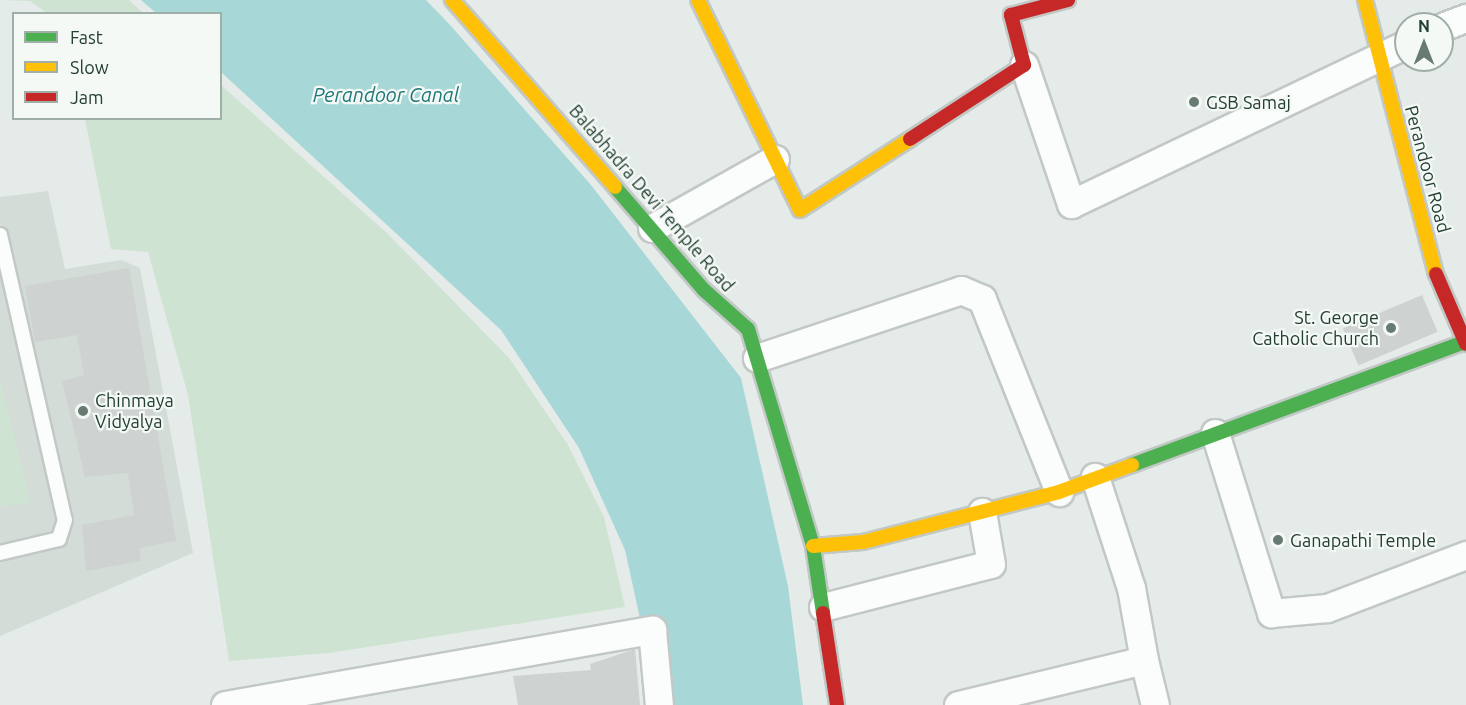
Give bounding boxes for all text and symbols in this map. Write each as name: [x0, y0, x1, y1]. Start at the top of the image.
legend: [12, 12, 222, 120]
north arrow: [1394, 12, 1454, 72]
text: N: [1418, 17, 1430, 35]
text: Fast: [70, 27, 103, 47]
text: Slow: [70, 57, 109, 77]
water label: Perandoor Canal: [313, 82, 459, 106]
text: Jam: [70, 87, 104, 107]
place label: GSB Samaj: [1206, 91, 1291, 113]
marker: GSB Samaj: [1187, 95, 1201, 109]
street label: Balabhadra Devi Temple Road: [565, 100, 739, 296]
street label: Perandoor Road: [1401, 103, 1455, 235]
place label: St. George Catholic Church: [1252, 307, 1379, 350]
marker: St. George Catholic Church: [1384, 321, 1398, 335]
place label: Chinmaya Vidyalya: [95, 390, 174, 432]
marker: Chinmaya Vidyalya: [76, 404, 90, 418]
place label: Ganapathi Temple: [1290, 529, 1436, 551]
marker: Ganapathi Temple: [1271, 533, 1285, 547]

